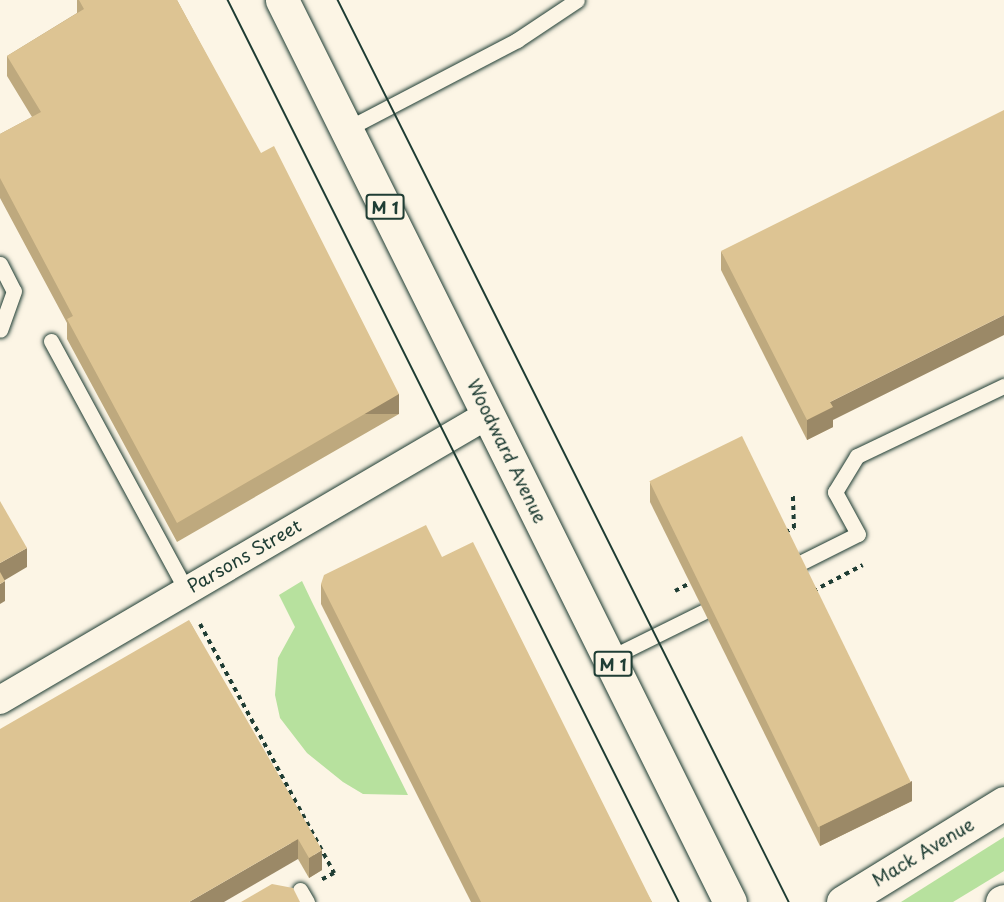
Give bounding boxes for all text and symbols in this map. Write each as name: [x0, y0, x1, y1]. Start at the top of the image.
road number: M 1: [364, 194, 406, 220]
street label: Woodward Avenue: [462, 374, 552, 528]
street label: Parsons Street: [183, 515, 305, 597]
road number: M 1: [592, 651, 634, 677]
street label: Mack Avenue: [868, 813, 978, 891]

